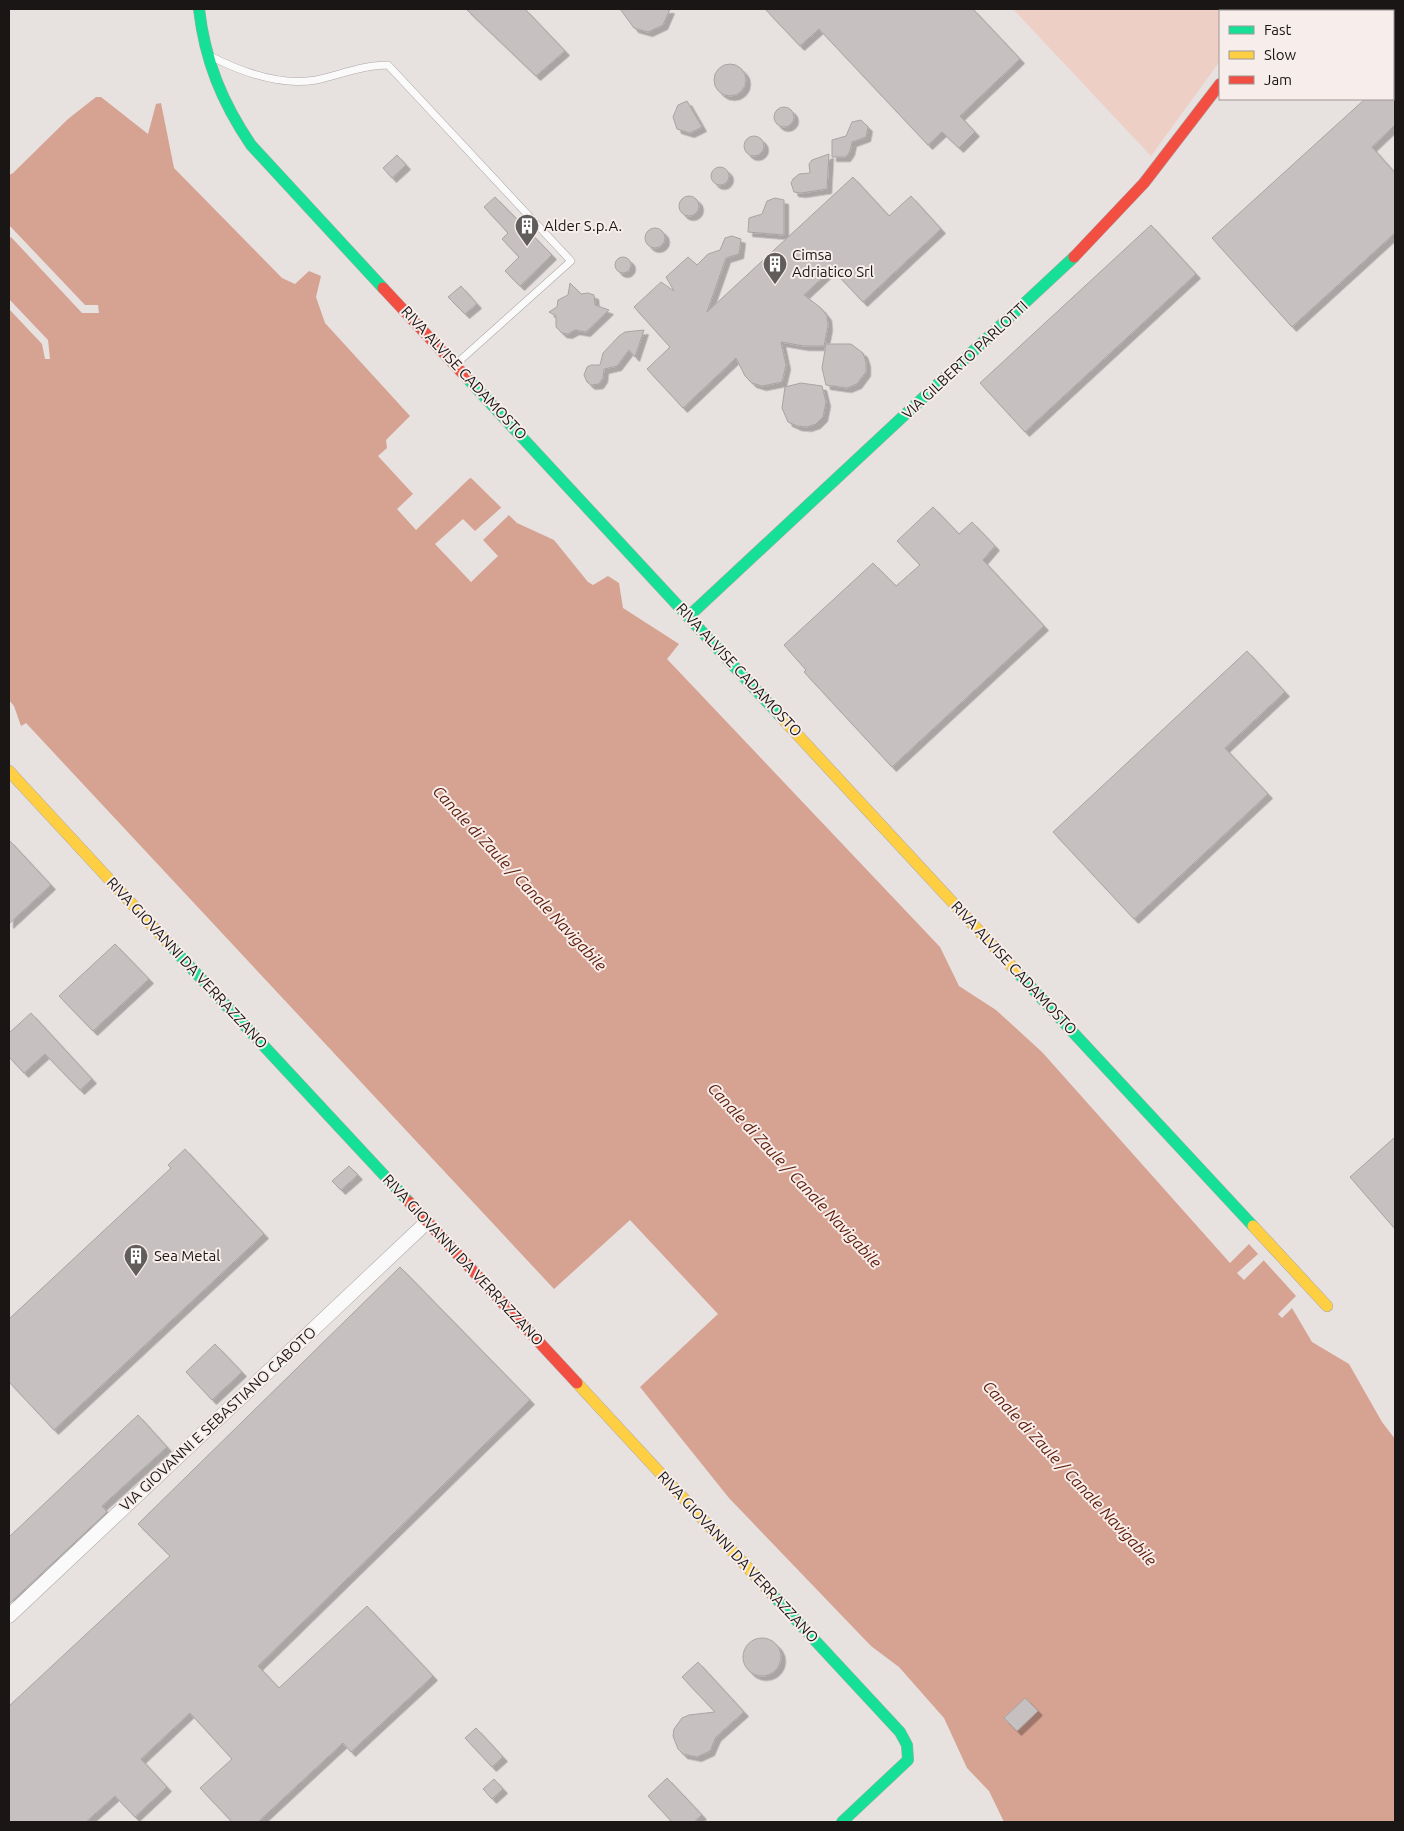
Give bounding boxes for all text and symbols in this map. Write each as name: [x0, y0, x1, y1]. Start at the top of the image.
legend: [1219, 10, 1394, 100]
text: Fast: [1264, 21, 1292, 38]
text: Slow: [1264, 46, 1297, 63]
text: Jam: [1264, 71, 1292, 88]
building icon: Alder S.p.A.: [514, 213, 540, 247]
place label: Alder S.p.A.: [544, 217, 622, 234]
place label: Cimsa Adriatico Srl: [792, 246, 874, 280]
building icon: Cimsa Adriatico Srl: [762, 251, 788, 285]
street label: VIA GILBERTO PARLOTTI: [898, 297, 1031, 422]
street label: RIVA ALVISE CADAMOSTO: [398, 303, 531, 443]
street label: RIVA ALVISE CADAMOSTO: [673, 600, 806, 740]
water label: Canale di Zaule / Canale Navigabile: [429, 782, 611, 974]
street label: RIVA GIOVANNI DA VERRAZZANO: [104, 874, 271, 1052]
street label: RIVA ALVISE CADAMOSTO: [948, 898, 1081, 1038]
water label: Canale di Zaule / Canale Navigabile: [704, 1079, 886, 1271]
street label: RIVA GIOVANNI DA VERRAZZANO: [380, 1171, 547, 1349]
building icon: Sea Metal: [123, 1243, 149, 1277]
place label: Sea Metal: [154, 1247, 220, 1264]
street label: VIA GIOVANNI E SEBASTIANO CABOTO: [116, 1323, 319, 1514]
water label: Canale di Zaule / Canale Navigabile: [979, 1377, 1161, 1569]
street label: RIVA GIOVANNI DA VERRAZZANO: [655, 1468, 822, 1646]

